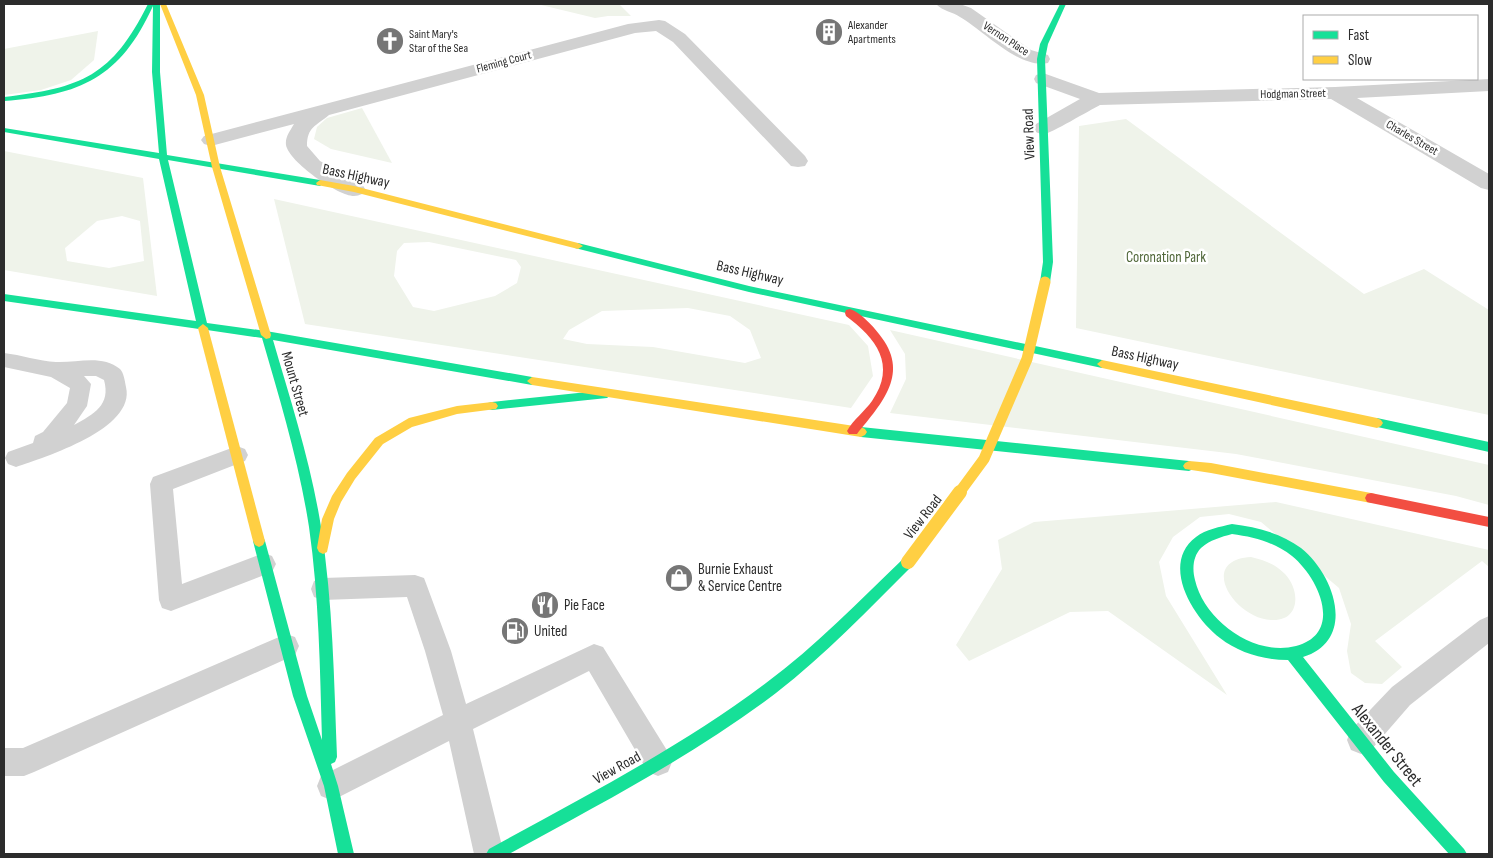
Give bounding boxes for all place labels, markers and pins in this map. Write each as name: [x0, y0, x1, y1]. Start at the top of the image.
building icon: Alexander Apartments: [814, 17, 844, 47]
place label: Alexander Apartments: [847, 18, 896, 47]
church icon: Saint Mary's Star of the Sea: [375, 26, 405, 56]
place label: Saint Mary's Star of the Sea: [409, 27, 468, 56]
place label: Burnie Exhaust & Service Centre: [698, 560, 782, 596]
shop icon: Burnie Exhaust & Service Centre: [664, 563, 694, 593]
restaurant icon: Pie Face: [530, 590, 560, 620]
place label: Pie Face: [564, 596, 605, 615]
fuel station icon: United: [500, 616, 530, 646]
place label: United: [534, 622, 567, 641]

